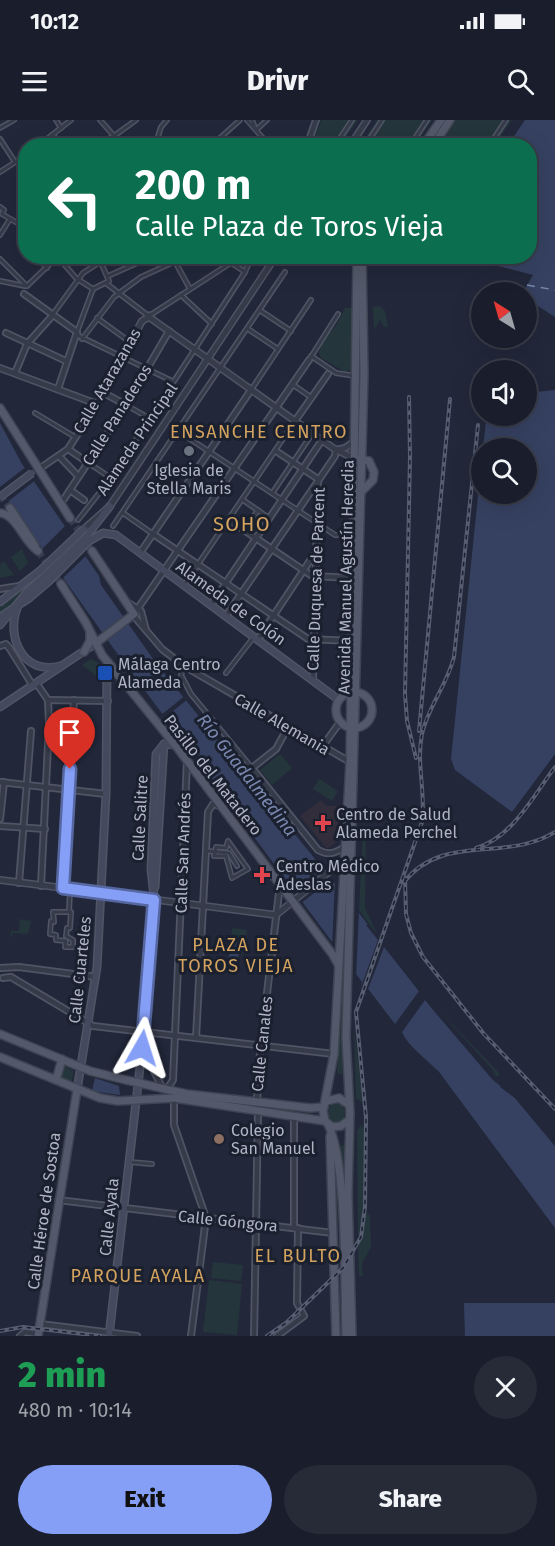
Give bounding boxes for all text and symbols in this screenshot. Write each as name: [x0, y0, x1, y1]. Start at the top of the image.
text: 10:12: [30, 8, 79, 35]
icon: menu: [18, 65, 51, 98]
text: Drivr: [247, 65, 308, 97]
icon: search: [504, 65, 537, 98]
text: 200 m: [135, 160, 251, 210]
icon: left: [36, 162, 114, 240]
text: Calle Plaza de Toros Vieja: [135, 211, 444, 243]
north arrow: [471, 282, 537, 348]
map controls: [471, 282, 537, 504]
street label: Calle Atarazanas: [69, 325, 145, 437]
button: sound: [471, 360, 537, 426]
street label: Calle Panaderos: [78, 361, 156, 469]
street label: Alameda Principal: [92, 379, 182, 499]
district label: ENSANCHE CENTRO: [170, 421, 348, 443]
button: search: [471, 438, 537, 504]
marker: Iglesia de Stella Maris: [182, 444, 196, 458]
street label: Avenida Manuel Agustín Heredia: [334, 460, 358, 694]
place label: Iglesia de Stella Maris: [147, 461, 231, 498]
street label: Calle Duquesa de Parcent: [303, 487, 329, 671]
district label: SOHO: [213, 512, 271, 536]
street label: Alameda de Colón: [172, 557, 290, 649]
place label: Málaga Centro Alameda: [118, 655, 221, 692]
marker: Málaga Centro Alameda: [96, 664, 114, 682]
street label: Calle Alemania: [231, 689, 333, 759]
pin: [44, 707, 95, 769]
water label: Río Guadalmedina: [192, 709, 302, 841]
street label: Pasillo del Matadero: [160, 711, 266, 839]
icon: arrive: [53, 716, 86, 749]
street label: Calle Salitre: [128, 774, 152, 862]
street label: Calle San Andrés: [171, 792, 195, 914]
place label: Centro de Salud Alameda Perchel: [336, 805, 457, 842]
marker: Centro de Salud Alameda Perchel: [314, 814, 332, 832]
place label: Centro Médico Adeslas: [276, 857, 380, 894]
marker: Centro Médico Adeslas: [253, 866, 271, 884]
street label: Calle Cuarteles: [65, 916, 95, 1024]
district label: PLAZA DE TOROS VIEJA: [178, 934, 294, 977]
street label: Calle Canales: [248, 995, 276, 1093]
position arrow: [110, 1016, 174, 1080]
place label: Colegio San Manuel: [231, 1121, 316, 1158]
street label: Calle Héroe de Sostoa: [24, 1131, 64, 1291]
marker: Colegio San Manuel: [212, 1132, 226, 1146]
street label: Calle Ayala: [95, 1177, 123, 1257]
street label: Calle Góngora: [177, 1206, 279, 1236]
district label: EL BULTO: [255, 1245, 341, 1267]
district label: PARQUE AYALA: [70, 1265, 206, 1287]
text: 2 min: [18, 1353, 106, 1397]
button: close: [474, 1356, 537, 1419]
text: 480 m · 10:14: [18, 1398, 132, 1422]
button: Exit: [18, 1465, 272, 1534]
button: Share: [284, 1465, 537, 1534]

